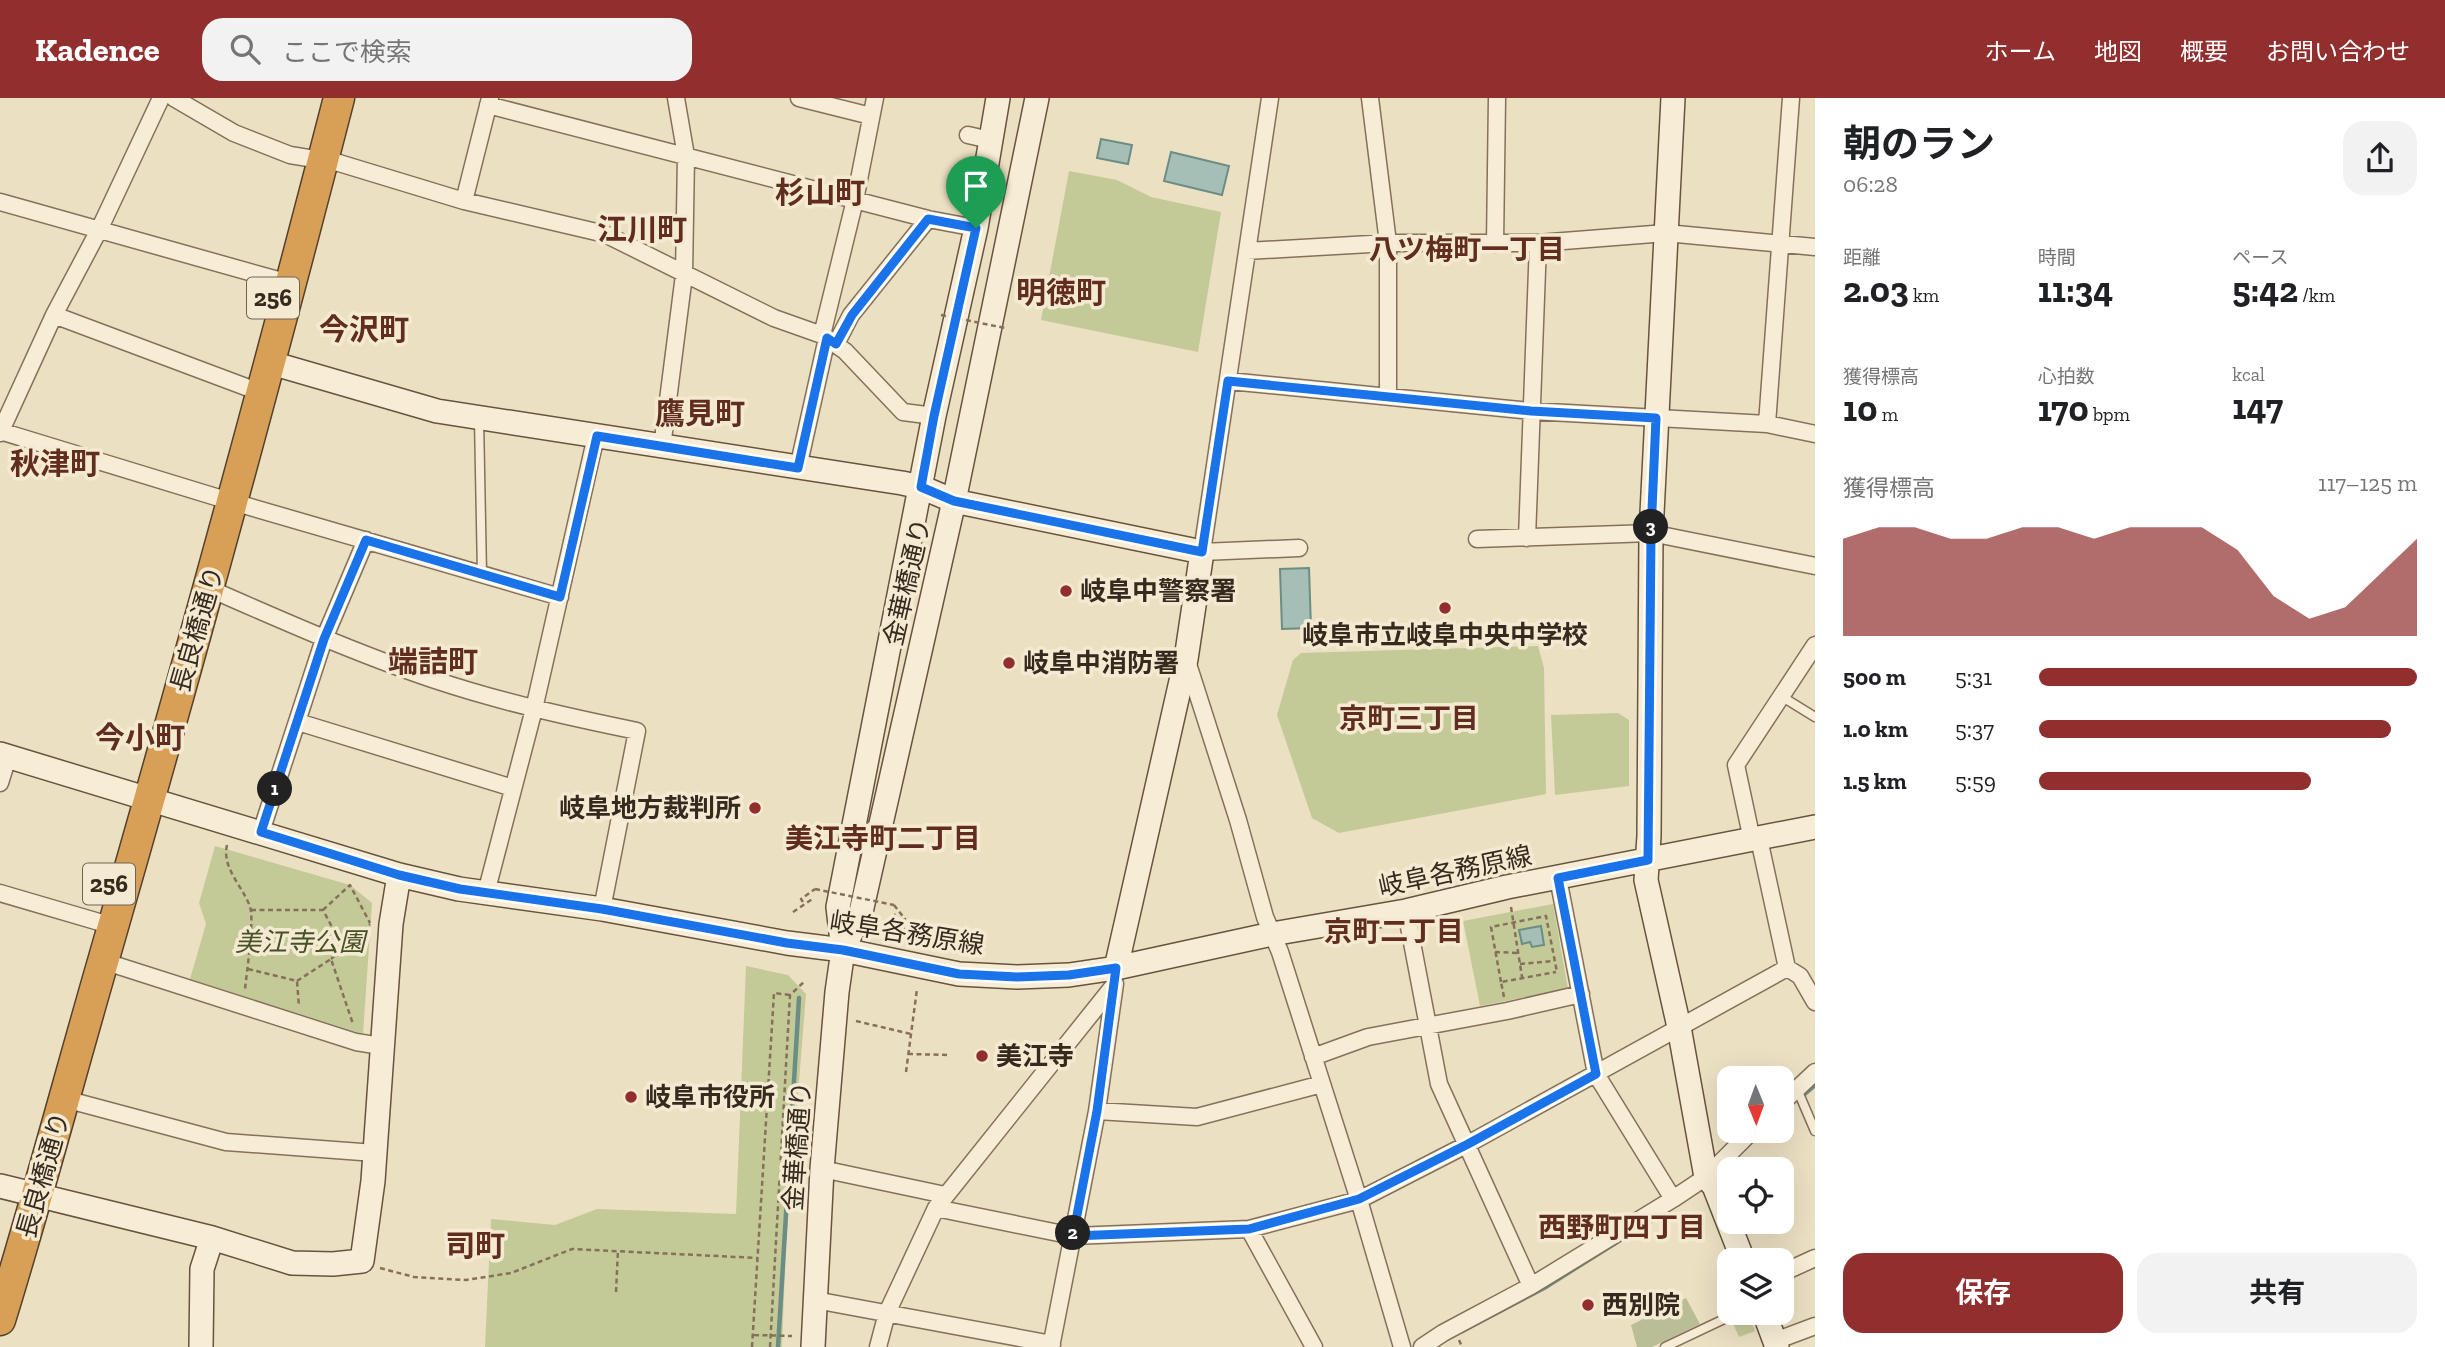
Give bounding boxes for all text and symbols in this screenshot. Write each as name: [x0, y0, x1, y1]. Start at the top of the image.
search box: [202, 18, 692, 81]
text: Kadence: [35, 30, 160, 69]
icon: search: [226, 30, 264, 68]
text: ここで検索: [282, 36, 412, 68]
text: ホーム: [1985, 37, 2056, 66]
text: 地図: [2094, 37, 2142, 66]
text: 概要: [2180, 37, 2228, 66]
text: お問い合わせ: [2266, 37, 2410, 66]
text: 朝のラン: [1843, 121, 1995, 167]
button: share: [2343, 121, 2417, 195]
pin: [946, 156, 1006, 228]
icon: arrive: [957, 167, 995, 205]
text: 06:28: [1843, 170, 1898, 198]
district label: 杉山町: [775, 175, 865, 211]
district label: 江川町: [597, 212, 687, 248]
district label: 八ツ梅町一丁目: [1369, 233, 1565, 266]
text: 距離: [1843, 246, 1881, 269]
text: 時間: [2038, 246, 2076, 269]
text: ペース: [2232, 246, 2288, 269]
text: 2.03: [1843, 269, 1909, 311]
text: 11:34: [2038, 269, 2113, 311]
text: 5:42: [2232, 269, 2298, 311]
district label: 明徳町: [1016, 275, 1106, 311]
road number: 256: [247, 278, 299, 318]
text: km: [1909, 284, 1939, 307]
text: /km: [2298, 284, 2335, 307]
district label: 今沢町: [319, 312, 409, 348]
text: kcal: [2232, 363, 2265, 386]
text: 獲得標高: [1843, 365, 1919, 388]
text: 心拍数: [2038, 365, 2095, 388]
text: 147: [2232, 386, 2283, 428]
text: 10: [1843, 388, 1877, 430]
text: 170: [2038, 388, 2089, 430]
district label: 鷹見町: [655, 396, 745, 432]
text: m: [1877, 403, 1898, 426]
text: bpm: [2089, 403, 2130, 426]
district label: 秋津町: [10, 446, 100, 482]
text: 117–125 m: [2318, 469, 2417, 497]
text: 獲得標高: [1843, 474, 1935, 502]
pin: 3: [1634, 510, 1668, 544]
street label: 金華橋通り: [877, 515, 937, 649]
text: 3: [1645, 515, 1656, 538]
street label: 長良橋通り: [164, 562, 230, 696]
place label: 岐阜中警察署: [1080, 575, 1236, 607]
marker: 岐阜中警察署: [1058, 583, 1074, 599]
marker: 岐阜市立岐阜中央中学校: [1437, 600, 1453, 616]
place label: 岐阜市立岐阜中央中学校: [1302, 619, 1588, 651]
district label: 端詰町: [388, 644, 478, 680]
place label: 岐阜中消防署: [1023, 647, 1179, 679]
marker: 岐阜中消防署: [1001, 655, 1017, 671]
text: 500 m: [1843, 663, 1906, 691]
text: 5:31: [1955, 663, 1992, 691]
district label: 京町三丁目: [1339, 702, 1479, 735]
text: 1.0 km: [1843, 715, 1908, 743]
text: 5:37: [1955, 715, 1994, 743]
district label: 今小町: [95, 720, 185, 756]
text: 1.5 km: [1843, 767, 1907, 795]
text: 5:59: [1955, 767, 1996, 795]
pin: 1: [258, 772, 292, 806]
text: 1: [271, 777, 278, 800]
place label: 岐阜地方裁判所: [559, 792, 741, 824]
marker: 岐阜地方裁判所: [747, 800, 763, 816]
district label: 美江寺町二丁目: [785, 822, 981, 855]
street label: 岐阜各務原線: [1375, 839, 1535, 903]
road number: 256: [83, 864, 135, 904]
street label: 岐阜各務原線: [827, 905, 987, 961]
district label: 京町二丁目: [1324, 915, 1464, 948]
park label: 美江寺公園: [235, 926, 369, 958]
place label: 美江寺: [996, 1040, 1074, 1072]
marker: 美江寺: [974, 1048, 990, 1064]
north arrow: [1717, 1066, 1794, 1143]
map controls: [1717, 1066, 1794, 1325]
street label: 金華橋通り: [777, 1080, 817, 1212]
place label: 岐阜市役所: [645, 1081, 775, 1113]
marker: 岐阜市役所: [623, 1089, 639, 1105]
street label: 長良橋通り: [10, 1108, 76, 1242]
button: locate: [1717, 1157, 1794, 1234]
district label: 西野町四丁目: [1538, 1211, 1706, 1244]
pin: 2: [1056, 1216, 1090, 1250]
text: 2: [1067, 1221, 1078, 1244]
district label: 司町: [445, 1228, 505, 1264]
button: layers: [1717, 1248, 1794, 1325]
button: 保存: [1843, 1253, 2123, 1333]
button: 共有: [2137, 1253, 2417, 1333]
place label: 西別院: [1602, 1289, 1680, 1321]
marker: 西別院: [1580, 1297, 1596, 1313]

